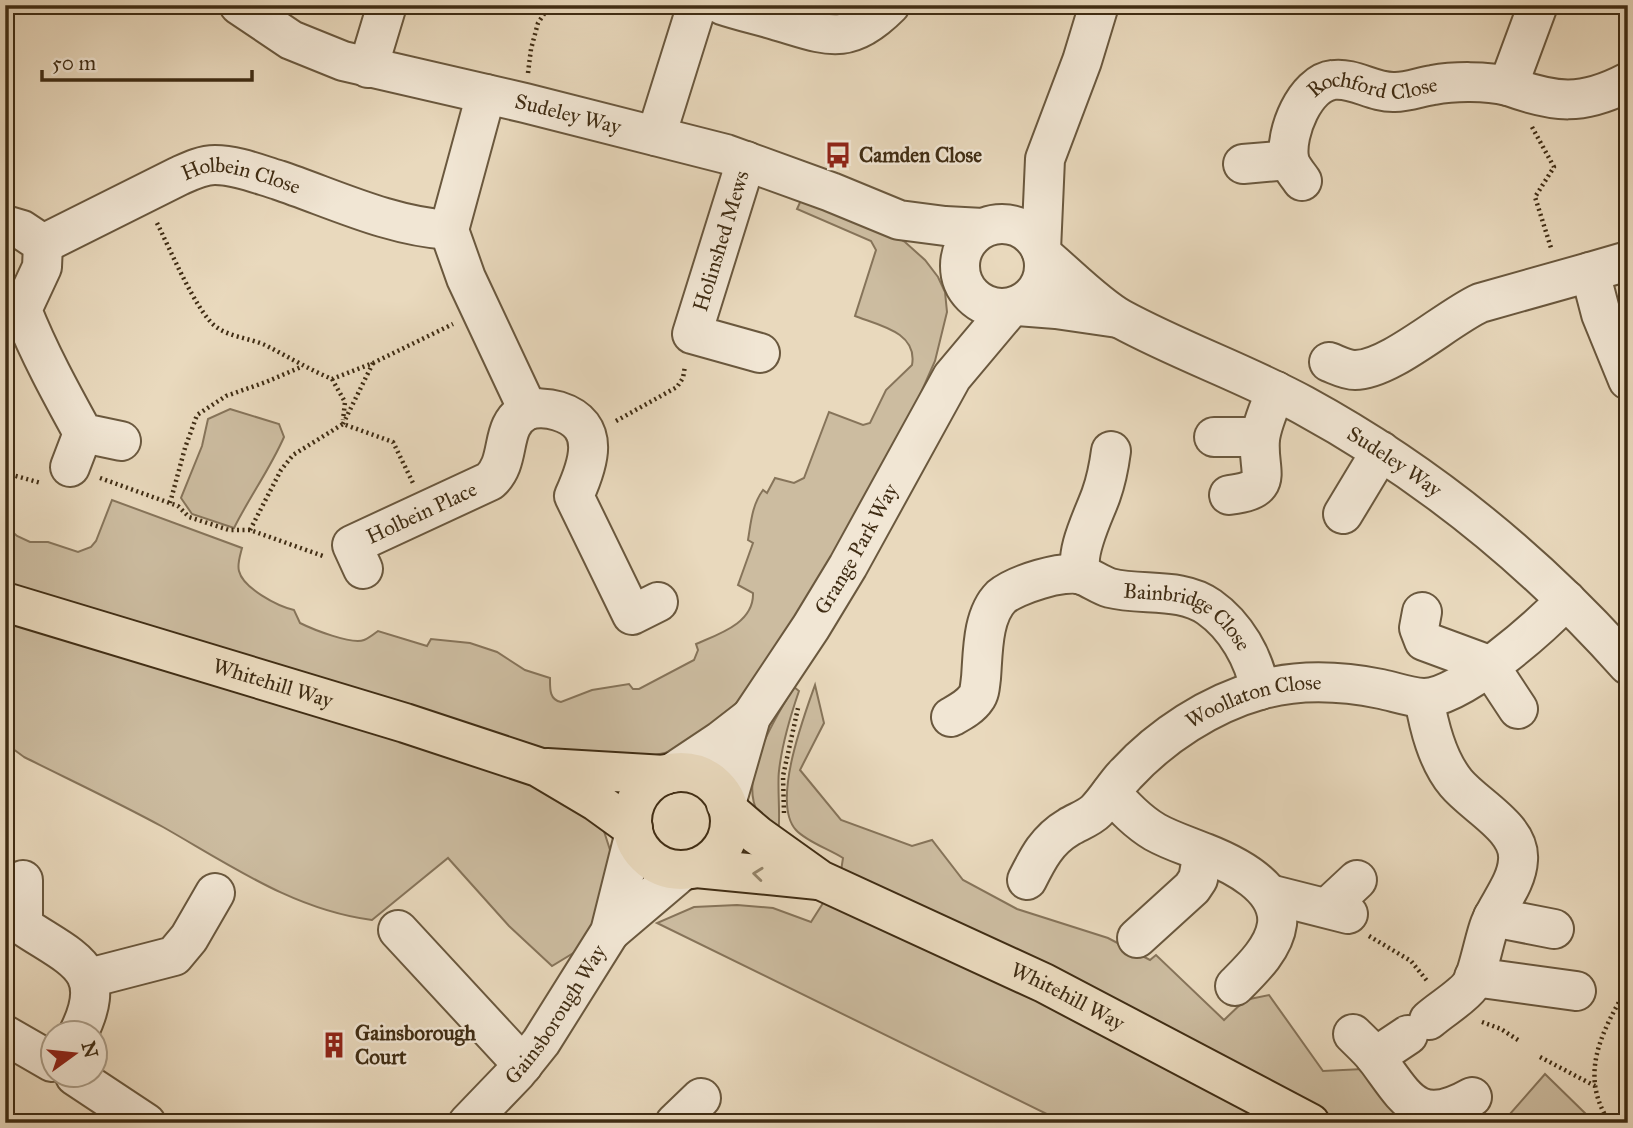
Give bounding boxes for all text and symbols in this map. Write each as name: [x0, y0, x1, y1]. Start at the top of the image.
scale bar: [42, 38, 252, 82]
text: 50 m: [52, 50, 97, 76]
street label: Rochford Close: [1302, 66, 1439, 105]
street label: Sudeley Way: [512, 88, 625, 140]
bus stop icon: Camden Close: [823, 140, 853, 170]
place label: Camden Close: [859, 142, 982, 168]
street label: Holbein Close: [177, 152, 304, 200]
street label: Holinshed Mews: [687, 167, 755, 315]
street label: Sudeley Way: [1342, 420, 1448, 503]
street label: Holbein Place: [362, 476, 481, 550]
street label: Grange Park Way: [809, 478, 904, 619]
street label: Bainbridge Close: [1122, 578, 1257, 656]
street label: Whitehill Way: [210, 653, 337, 714]
street label: Woollaton Close: [1181, 669, 1322, 734]
one-way arrow: [752, 867, 763, 882]
street label: Gainsborough Way: [499, 939, 612, 1090]
street label: Whitehill Way: [1007, 957, 1130, 1037]
north arrow: [38, 1020, 108, 1090]
place label: Gainsborough Court: [355, 1020, 476, 1070]
building icon: Gainsborough Court: [319, 1030, 349, 1060]
text: N: [77, 1039, 103, 1060]

